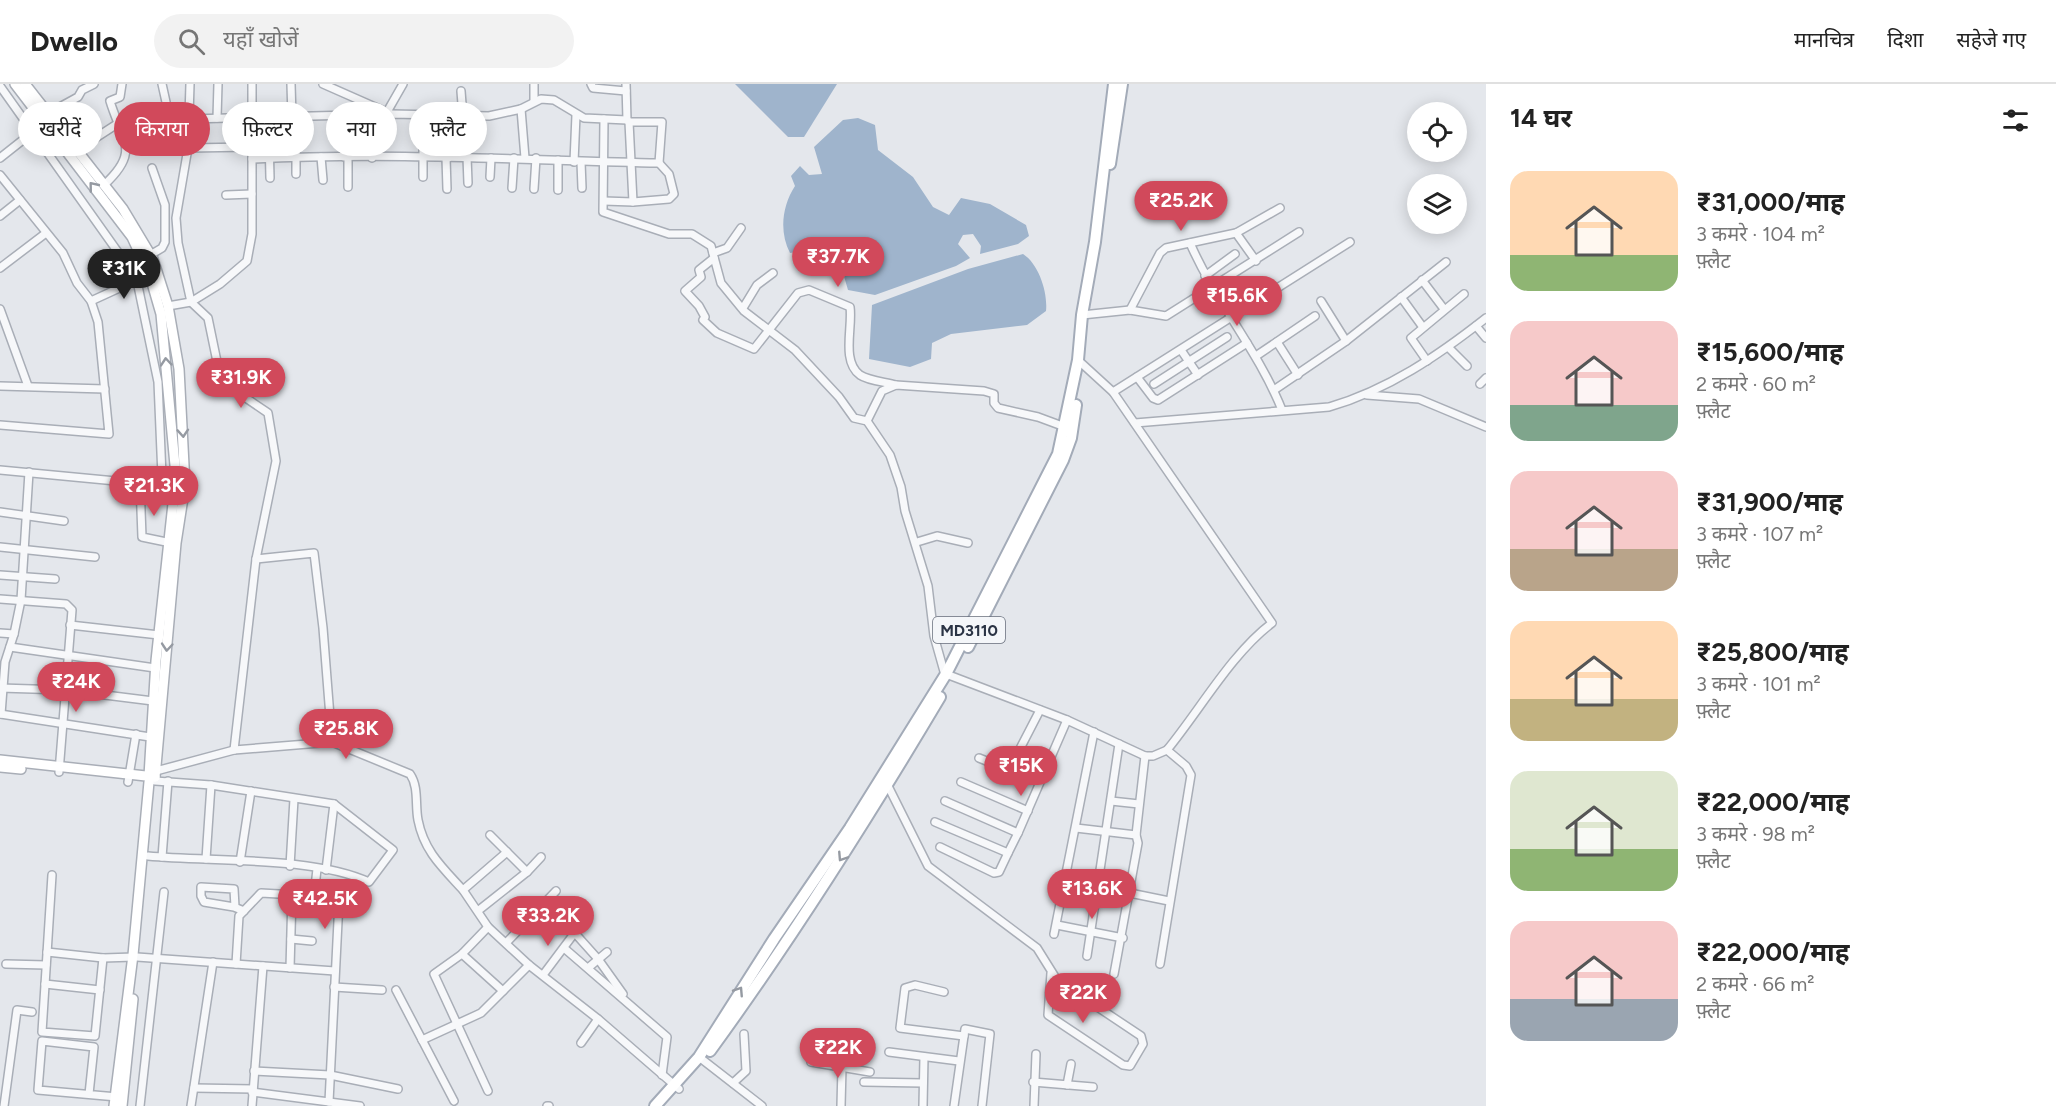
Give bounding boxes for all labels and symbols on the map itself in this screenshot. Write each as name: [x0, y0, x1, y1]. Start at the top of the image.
one-way arrow: [90, 181, 101, 192]
pin: ₹25.2K: [1132, 181, 1230, 232]
pin: ₹37.7K: [789, 237, 887, 288]
pin: ₹31K: [88, 249, 160, 300]
pin: ₹15.6K: [1188, 276, 1286, 327]
one-way arrow: [160, 357, 173, 366]
pin: ₹31.9K: [192, 358, 290, 409]
one-way arrow: [176, 428, 189, 437]
pin: ₹21.3K: [105, 466, 203, 517]
road number: MD3110: [933, 617, 1005, 643]
one-way arrow: [161, 643, 174, 652]
pin: ₹24K: [40, 662, 112, 713]
pin: ₹25.8K: [297, 709, 395, 760]
pin: ₹15K: [985, 746, 1057, 797]
one-way arrow: [838, 851, 850, 861]
pin: ₹13.6K: [1043, 869, 1141, 920]
pin: ₹42.5K: [276, 879, 374, 930]
pin: ₹33.2K: [499, 896, 597, 947]
pin: ₹22K: [1047, 973, 1119, 1024]
one-way arrow: [732, 987, 743, 998]
pin: ₹22K: [802, 1028, 874, 1079]

